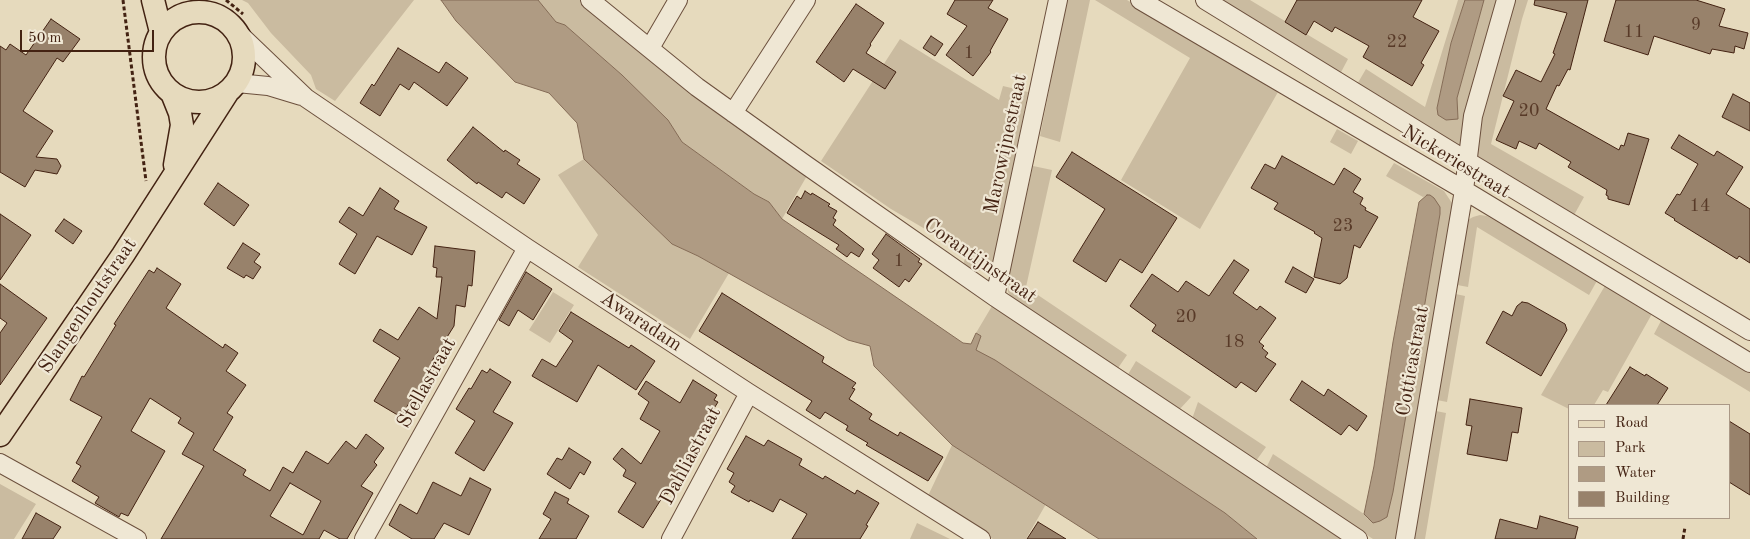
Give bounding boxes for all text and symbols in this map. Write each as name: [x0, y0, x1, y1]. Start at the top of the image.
house number: 9: [1691, 14, 1701, 36]
scale bar: [22, 20, 156, 52]
house number: 11: [1624, 21, 1644, 43]
text: 50 m: [28, 31, 62, 46]
house number: 22: [1387, 31, 1407, 53]
house number: 1: [964, 42, 974, 64]
street label: Marowijnestraat: [979, 72, 1033, 216]
house number: 20: [1519, 100, 1539, 122]
street label: Nickeriestraat: [1397, 120, 1515, 204]
house number: 14: [1690, 195, 1710, 217]
street label: Corantijnstraat: [919, 213, 1041, 309]
house number: 23: [1333, 215, 1353, 237]
street label: Slangenhoutstraat: [34, 234, 142, 378]
house number: 1: [894, 250, 904, 272]
street label: Awaradam: [595, 287, 687, 357]
street label: Cotticastraat: [1391, 304, 1435, 418]
house number: 20: [1176, 306, 1196, 328]
house number: 18: [1224, 331, 1244, 353]
street label: Stellastraat: [392, 333, 462, 433]
street label: Dahliastraat: [655, 403, 727, 509]
legend: [1568, 404, 1730, 519]
text: Road: [1615, 416, 1648, 431]
text: Park: [1615, 441, 1646, 456]
text: Water: [1615, 466, 1656, 481]
text: Building: [1615, 491, 1670, 506]

